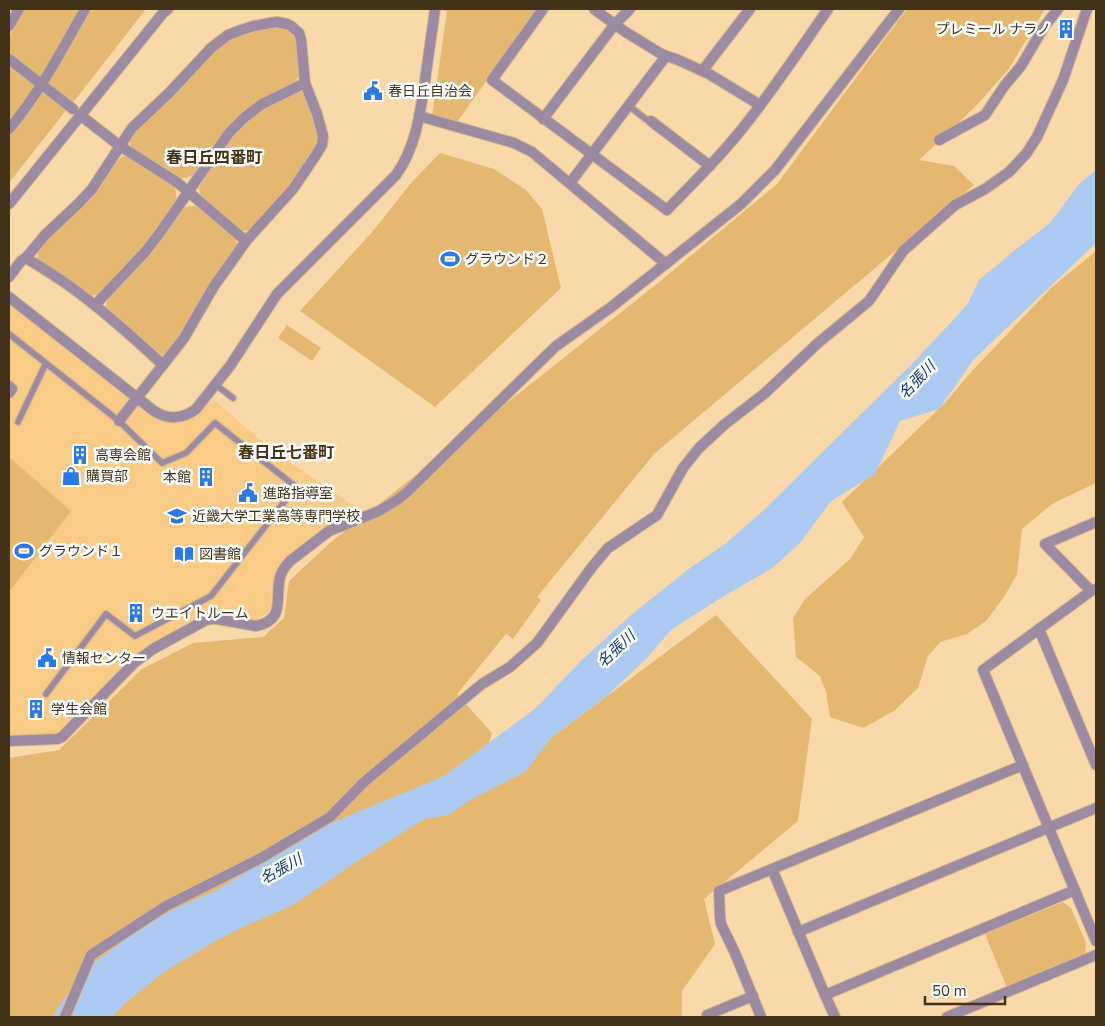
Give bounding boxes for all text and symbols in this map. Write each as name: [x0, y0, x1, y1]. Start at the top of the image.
building icon: プレミール ナラノ: [1055, 18, 1077, 40]
place label: プレミール ナラノ: [936, 20, 1051, 39]
public building icon: 春日丘自治会: [362, 80, 384, 102]
place label: 春日丘自治会: [388, 82, 472, 101]
district label: 春日丘四番町: [166, 147, 262, 169]
sports icon: グラウンド２: [439, 248, 461, 270]
place label: グラウンド２: [465, 250, 549, 269]
water label: 名張川: [894, 355, 941, 403]
district label: 春日丘七番町: [238, 442, 334, 464]
building icon: 高専会館: [69, 444, 91, 466]
place label: 高専会館: [95, 446, 151, 465]
shop icon: 購買部: [60, 465, 82, 487]
building icon: 本館: [195, 466, 217, 488]
place label: 購買部: [86, 467, 128, 486]
place label: 本館: [163, 468, 191, 487]
public building icon: 進路指導室: [237, 482, 259, 504]
place label: 進路指導室: [263, 484, 333, 503]
school or university icon: 近畿大学工業高等専門学校: [166, 505, 188, 527]
place label: 近畿大学工業高等専門学校: [192, 507, 360, 526]
sports icon: グラウンド１: [13, 540, 35, 562]
place label: グラウンド１: [39, 542, 123, 561]
library icon: 図書館: [173, 543, 195, 565]
place label: 図書館: [199, 545, 241, 564]
building icon: ウエイトルーム: [125, 602, 147, 624]
place label: ウエイトルーム: [151, 604, 249, 623]
water label: 名張川: [593, 625, 641, 672]
public building icon: 情報センター: [36, 647, 58, 669]
place label: 情報センター: [62, 649, 146, 668]
building icon: 学生会館: [25, 698, 47, 720]
place label: 学生会館: [51, 700, 107, 719]
water label: 名張川: [256, 848, 307, 889]
scale bar: [925, 974, 1005, 1006]
text: 50 m: [932, 981, 967, 1001]

